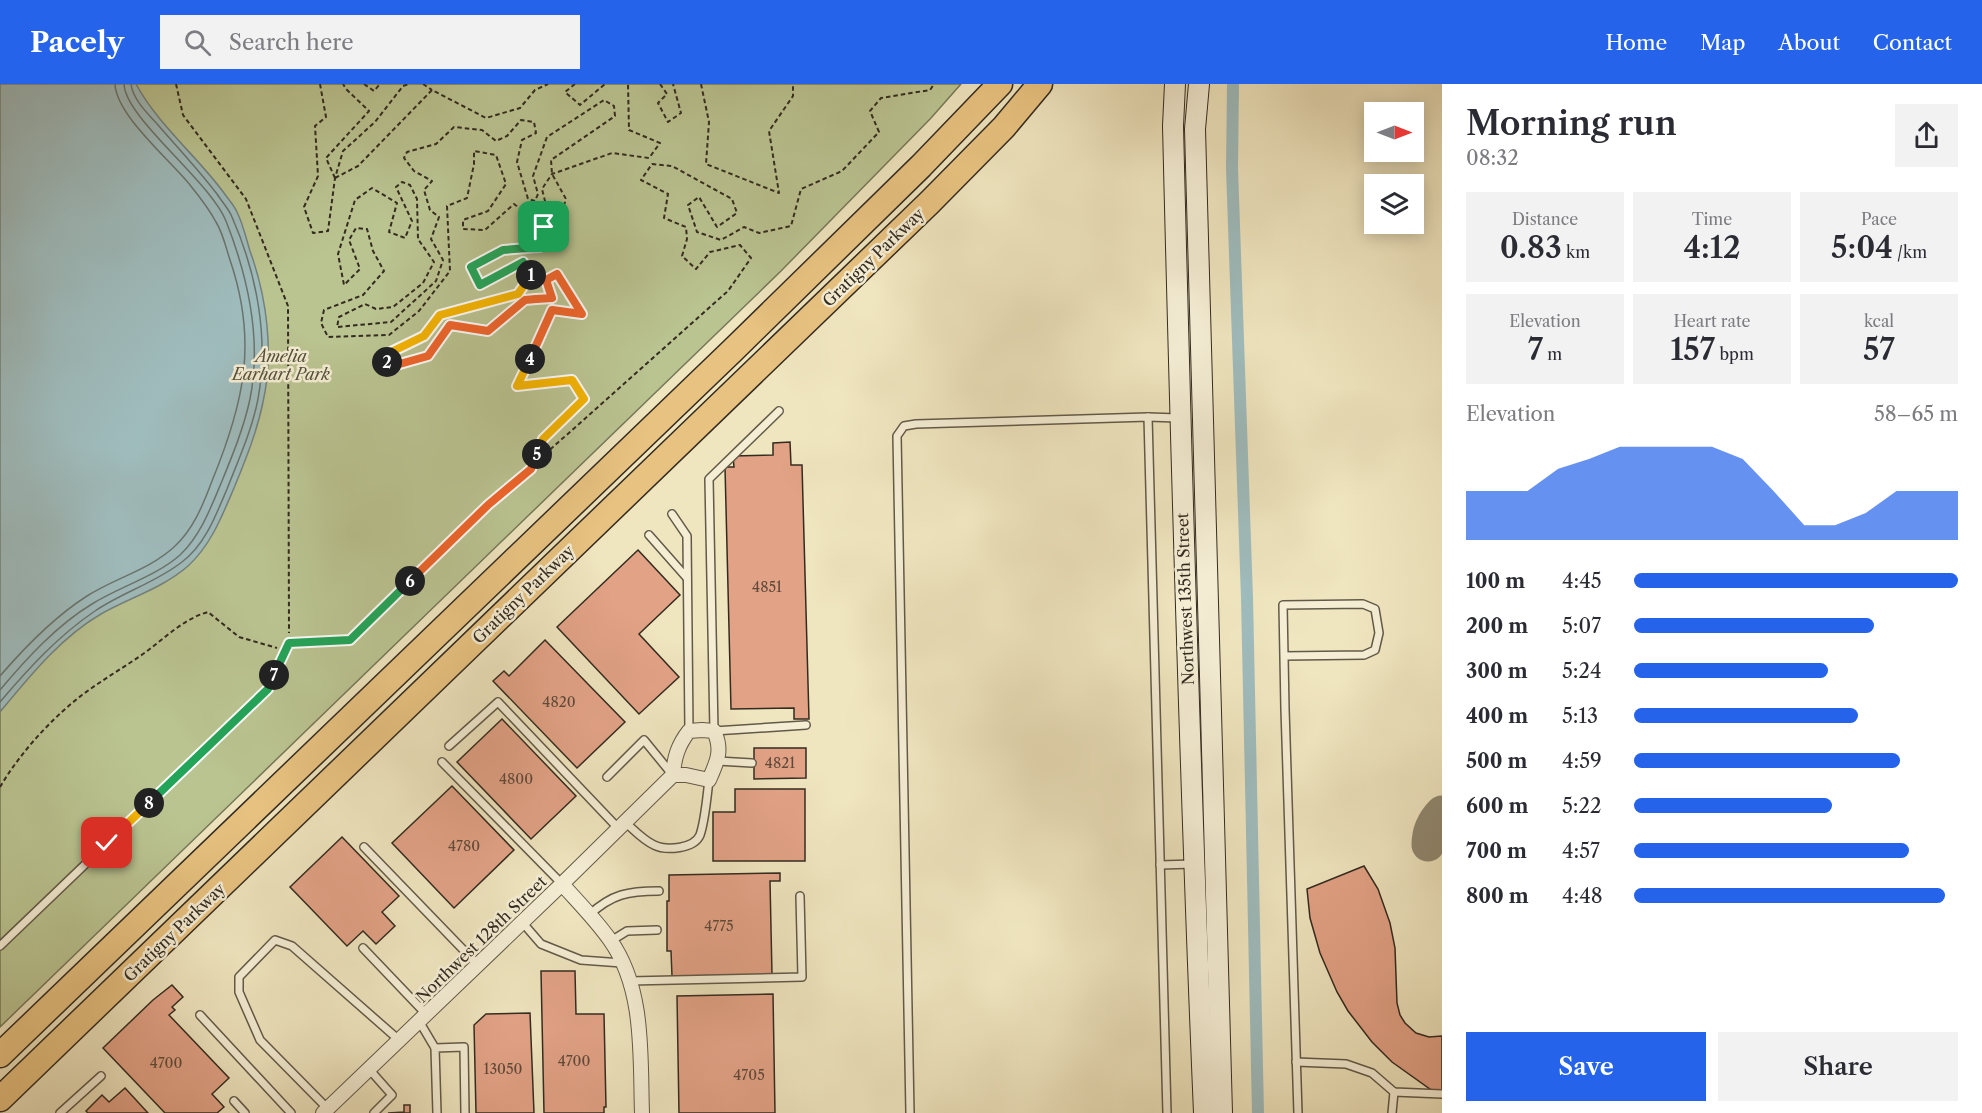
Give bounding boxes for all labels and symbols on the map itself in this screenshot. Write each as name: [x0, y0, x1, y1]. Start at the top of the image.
north arrow: [1364, 102, 1424, 162]
pin: [518, 201, 569, 252]
street label: Gratigny Parkway: [818, 203, 929, 311]
pin: 1: [516, 260, 546, 290]
pin: 4: [515, 344, 545, 374]
park label: Amelia Earhart Park: [230, 346, 330, 384]
pin: 2: [372, 347, 402, 377]
pin: 5: [522, 439, 552, 469]
street label: Northwest 135th Street: [1172, 512, 1198, 686]
street label: Gratigny Parkway: [468, 540, 579, 648]
pin: 6: [395, 566, 425, 596]
house number: 4851: [752, 578, 782, 596]
pin: 7: [259, 660, 289, 690]
house number: 4820: [542, 693, 576, 711]
house number: 4821: [765, 754, 795, 772]
house number: 4800: [499, 770, 533, 788]
pin: 8: [134, 788, 164, 818]
pin: [81, 817, 132, 868]
house number: 4780: [448, 837, 480, 855]
street label: Northwest 128th Street: [412, 871, 551, 1007]
street label: Gratigny Parkway: [119, 878, 230, 986]
house number: 4775: [704, 917, 734, 935]
house number: 4700: [558, 1052, 590, 1070]
house number: 4700: [150, 1054, 182, 1072]
house number: 13050: [484, 1060, 523, 1078]
house number: 4705: [733, 1066, 765, 1084]

